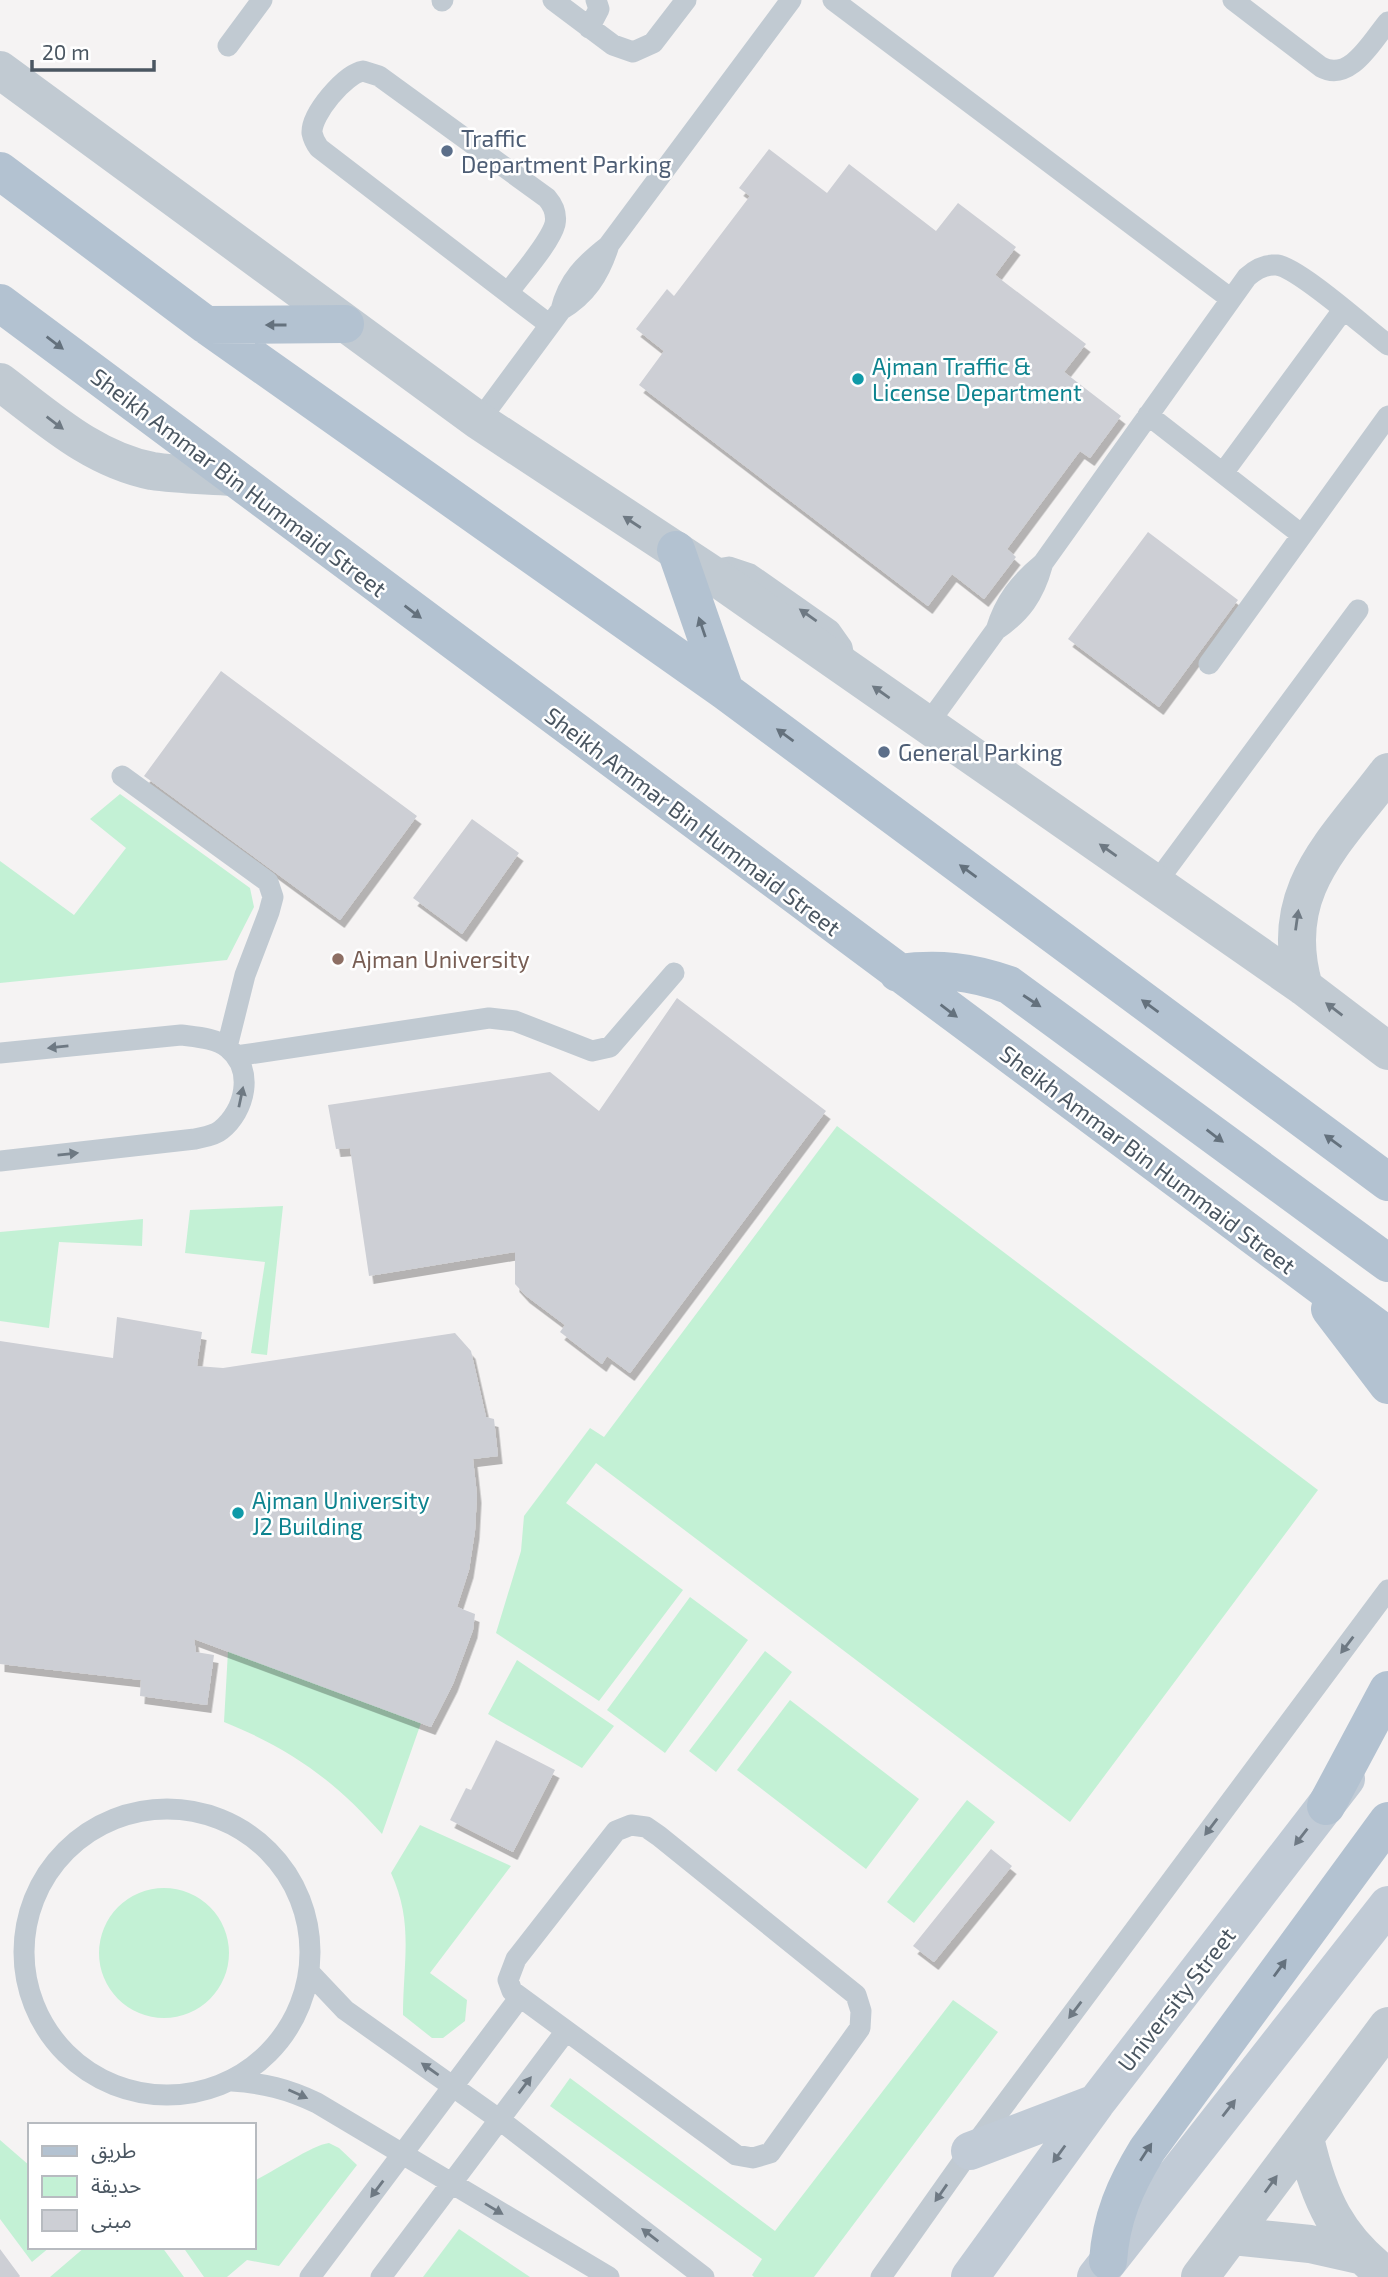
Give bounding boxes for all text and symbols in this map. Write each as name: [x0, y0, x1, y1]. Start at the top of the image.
scale bar: [32, 28, 154, 72]
text: 20 m: [42, 39, 90, 64]
place label: Traffic Department Parking: [461, 124, 671, 178]
marker: Traffic Department Parking: [439, 143, 455, 159]
one-way arrow: [265, 319, 287, 331]
one-way arrow: [45, 336, 63, 351]
place label: Ajman Traffic & License Department: [872, 352, 1082, 406]
street label: Sheikh Ammar Bin Hummaid Street: [86, 362, 393, 603]
marker: Ajman Traffic & License Department: [850, 371, 866, 387]
one-way arrow: [45, 416, 64, 430]
one-way arrow: [623, 516, 642, 529]
one-way arrow: [404, 605, 422, 619]
one-way arrow: [799, 608, 817, 622]
one-way arrow: [696, 616, 707, 637]
one-way arrow: [872, 685, 890, 699]
street label: Sheikh Ammar Bin Hummaid Street: [540, 701, 847, 942]
one-way arrow: [776, 728, 794, 743]
place label: General Parking: [898, 738, 1063, 766]
marker: General Parking: [876, 744, 892, 760]
one-way arrow: [1099, 843, 1117, 857]
one-way arrow: [959, 863, 977, 878]
one-way arrow: [1292, 909, 1303, 931]
place label: Ajman University: [352, 945, 530, 973]
marker: Ajman University: [330, 951, 346, 967]
one-way arrow: [1023, 994, 1041, 1008]
one-way arrow: [1141, 999, 1160, 1013]
one-way arrow: [1325, 1002, 1343, 1017]
one-way arrow: [940, 1004, 958, 1018]
street label: Sheikh Ammar Bin Hummaid Street: [995, 1039, 1302, 1280]
one-way arrow: [47, 1042, 69, 1053]
one-way arrow: [236, 1086, 247, 1108]
one-way arrow: [1206, 1128, 1224, 1142]
one-way arrow: [1324, 1134, 1343, 1148]
one-way arrow: [57, 1148, 79, 1159]
place label: Ajman University J2 Building: [252, 1486, 430, 1540]
marker: Ajman University J2 Building: [230, 1505, 246, 1521]
one-way arrow: [1341, 1636, 1355, 1654]
one-way arrow: [1205, 1818, 1219, 1836]
one-way arrow: [1295, 1828, 1309, 1846]
street label: University Street: [1111, 1921, 1241, 2077]
one-way arrow: [1273, 1959, 1287, 1977]
one-way arrow: [1069, 2001, 1083, 2019]
one-way arrow: [421, 2062, 439, 2076]
one-way arrow: [518, 2077, 533, 2095]
one-way arrow: [288, 2088, 308, 2100]
one-way arrow: [1221, 2099, 1236, 2117]
legend: [28, 2123, 256, 2249]
text: طريق: [91, 2137, 136, 2164]
one-way arrow: [1139, 2142, 1152, 2161]
one-way arrow: [1052, 2145, 1066, 2163]
text: حديقة: [91, 2172, 141, 2197]
one-way arrow: [1264, 2175, 1278, 2193]
one-way arrow: [370, 2180, 384, 2198]
one-way arrow: [934, 2184, 948, 2202]
one-way arrow: [485, 2202, 504, 2215]
text: مبنى: [91, 2207, 132, 2233]
one-way arrow: [642, 2228, 660, 2243]

